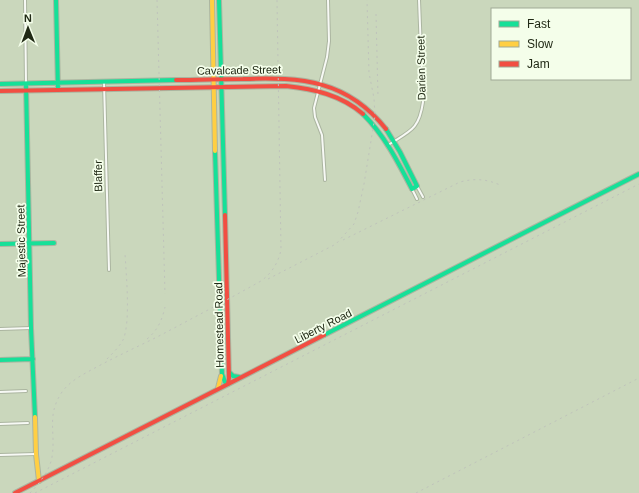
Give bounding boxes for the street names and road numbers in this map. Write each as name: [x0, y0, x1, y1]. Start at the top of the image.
street label: Darien Street: [414, 35, 428, 101]
street label: Cavalcade Street: [197, 63, 281, 77]
street label: Blaffer: [92, 160, 104, 192]
street label: Majestic Street: [14, 205, 28, 277]
street label: Homestead Road: [212, 282, 226, 368]
street label: Liberty Road: [292, 306, 354, 346]

